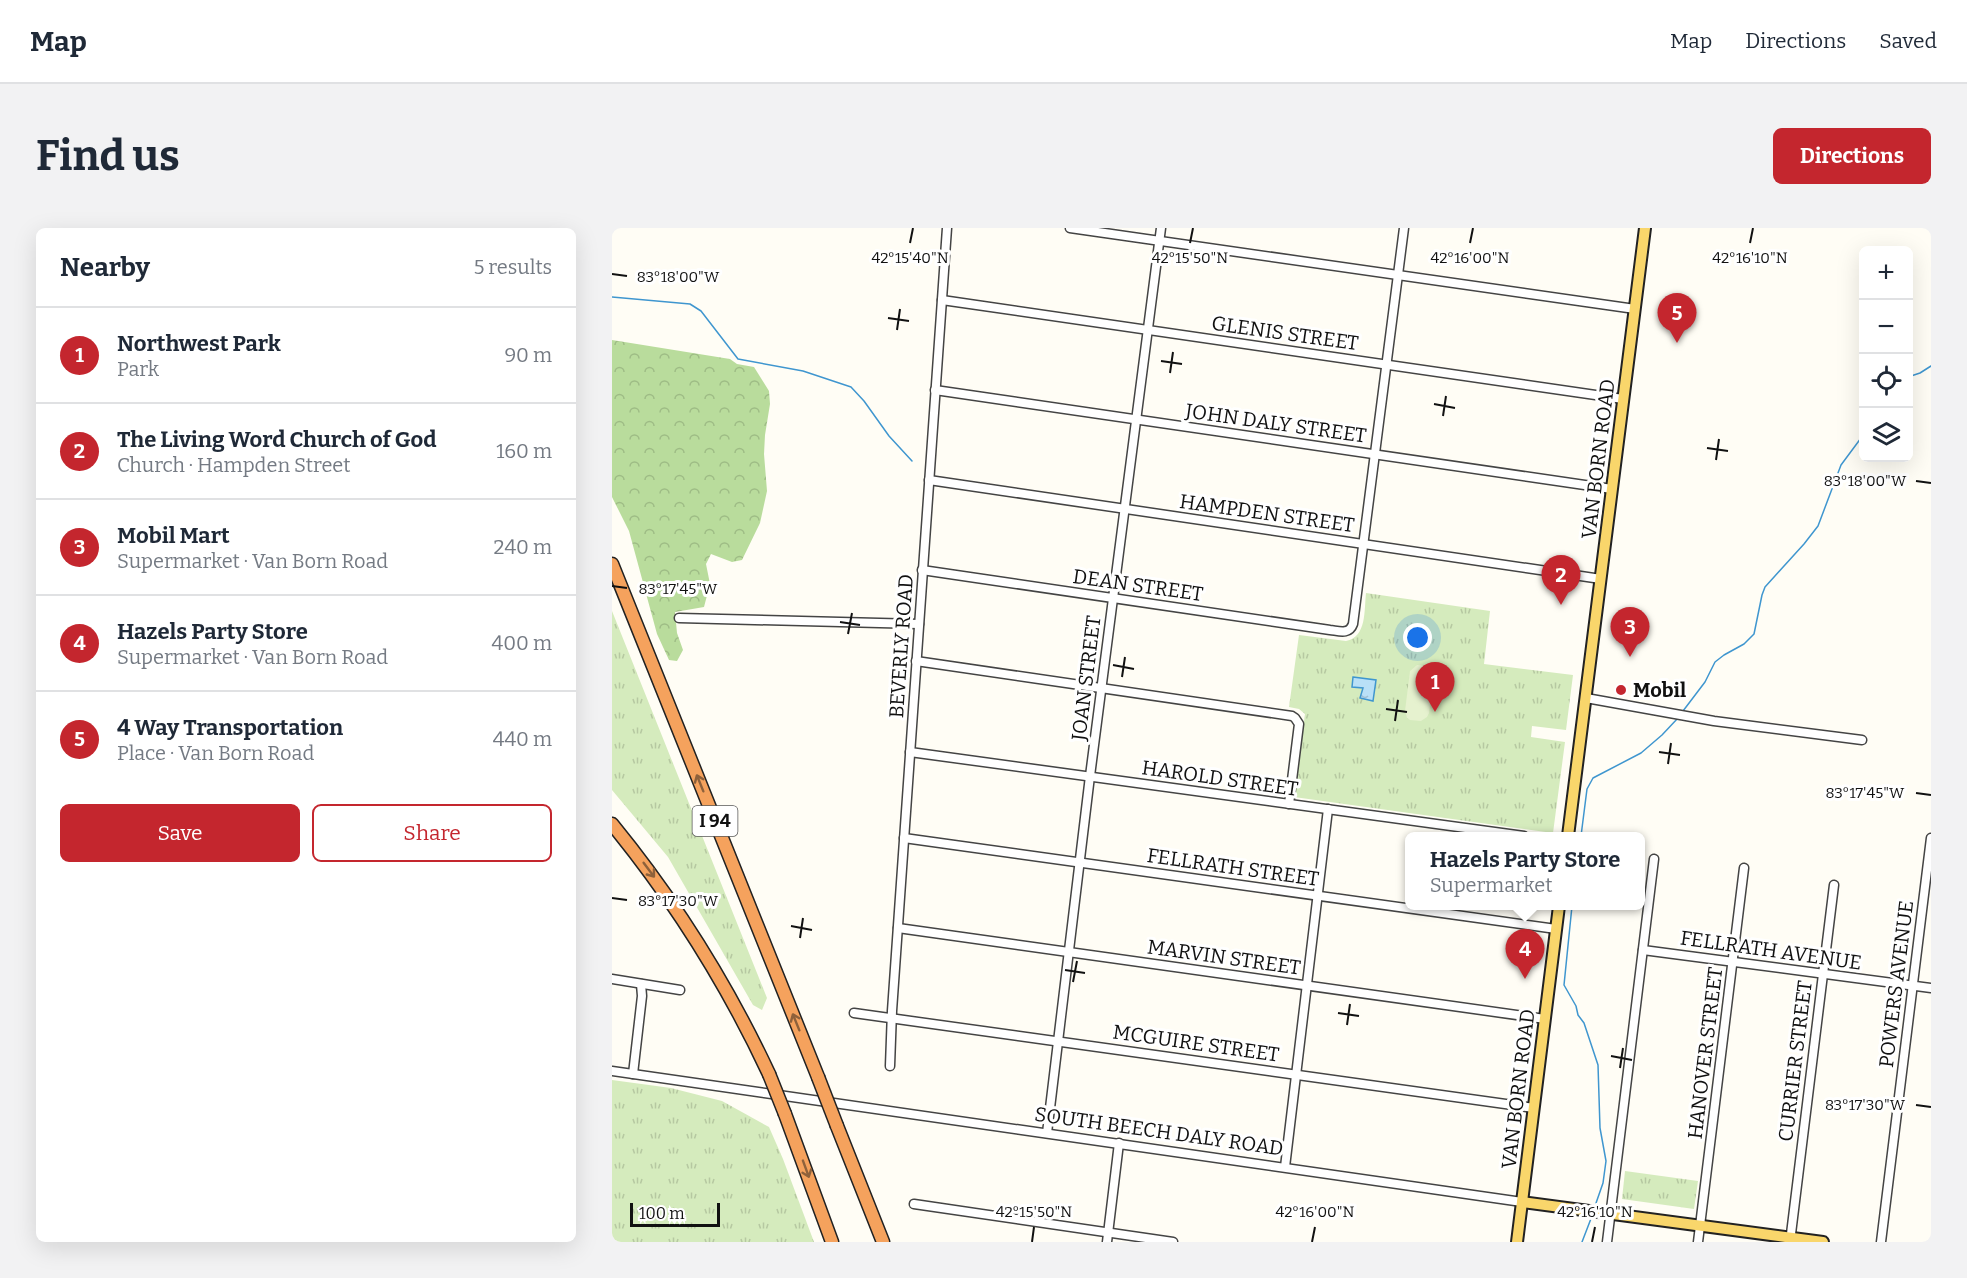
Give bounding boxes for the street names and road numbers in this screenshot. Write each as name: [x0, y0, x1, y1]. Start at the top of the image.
street label: GLENIS STREET: [1210, 311, 1360, 355]
street label: VAN BORN ROAD: [1576, 378, 1620, 540]
street label: JOHN DALY STREET: [1183, 398, 1368, 448]
street label: HAMPDEN STREET: [1178, 489, 1356, 537]
street label: DEAN STREET: [1071, 564, 1205, 606]
street label: BEVERLY ROAD: [884, 573, 918, 719]
street label: JOAN STREET: [1066, 614, 1106, 743]
street label: HAROLD STREET: [1140, 755, 1300, 801]
road number: I 94: [692, 806, 738, 836]
street label: FELLRATH STREET: [1145, 843, 1321, 891]
street label: POWERS AVENUE: [1874, 899, 1918, 1069]
street label: FELLRATH AVENUE: [1679, 925, 1863, 975]
street label: MARVIN STREET: [1146, 934, 1303, 980]
street label: HANOVER STREET: [1683, 965, 1727, 1140]
street label: CURRIER STREET: [1773, 979, 1817, 1143]
street label: VAN BORN ROAD: [1496, 1008, 1540, 1170]
street label: MCGUIRE STREET: [1111, 1019, 1281, 1067]
street label: SOUTH BEECH DALY ROAD: [1033, 1102, 1285, 1160]

